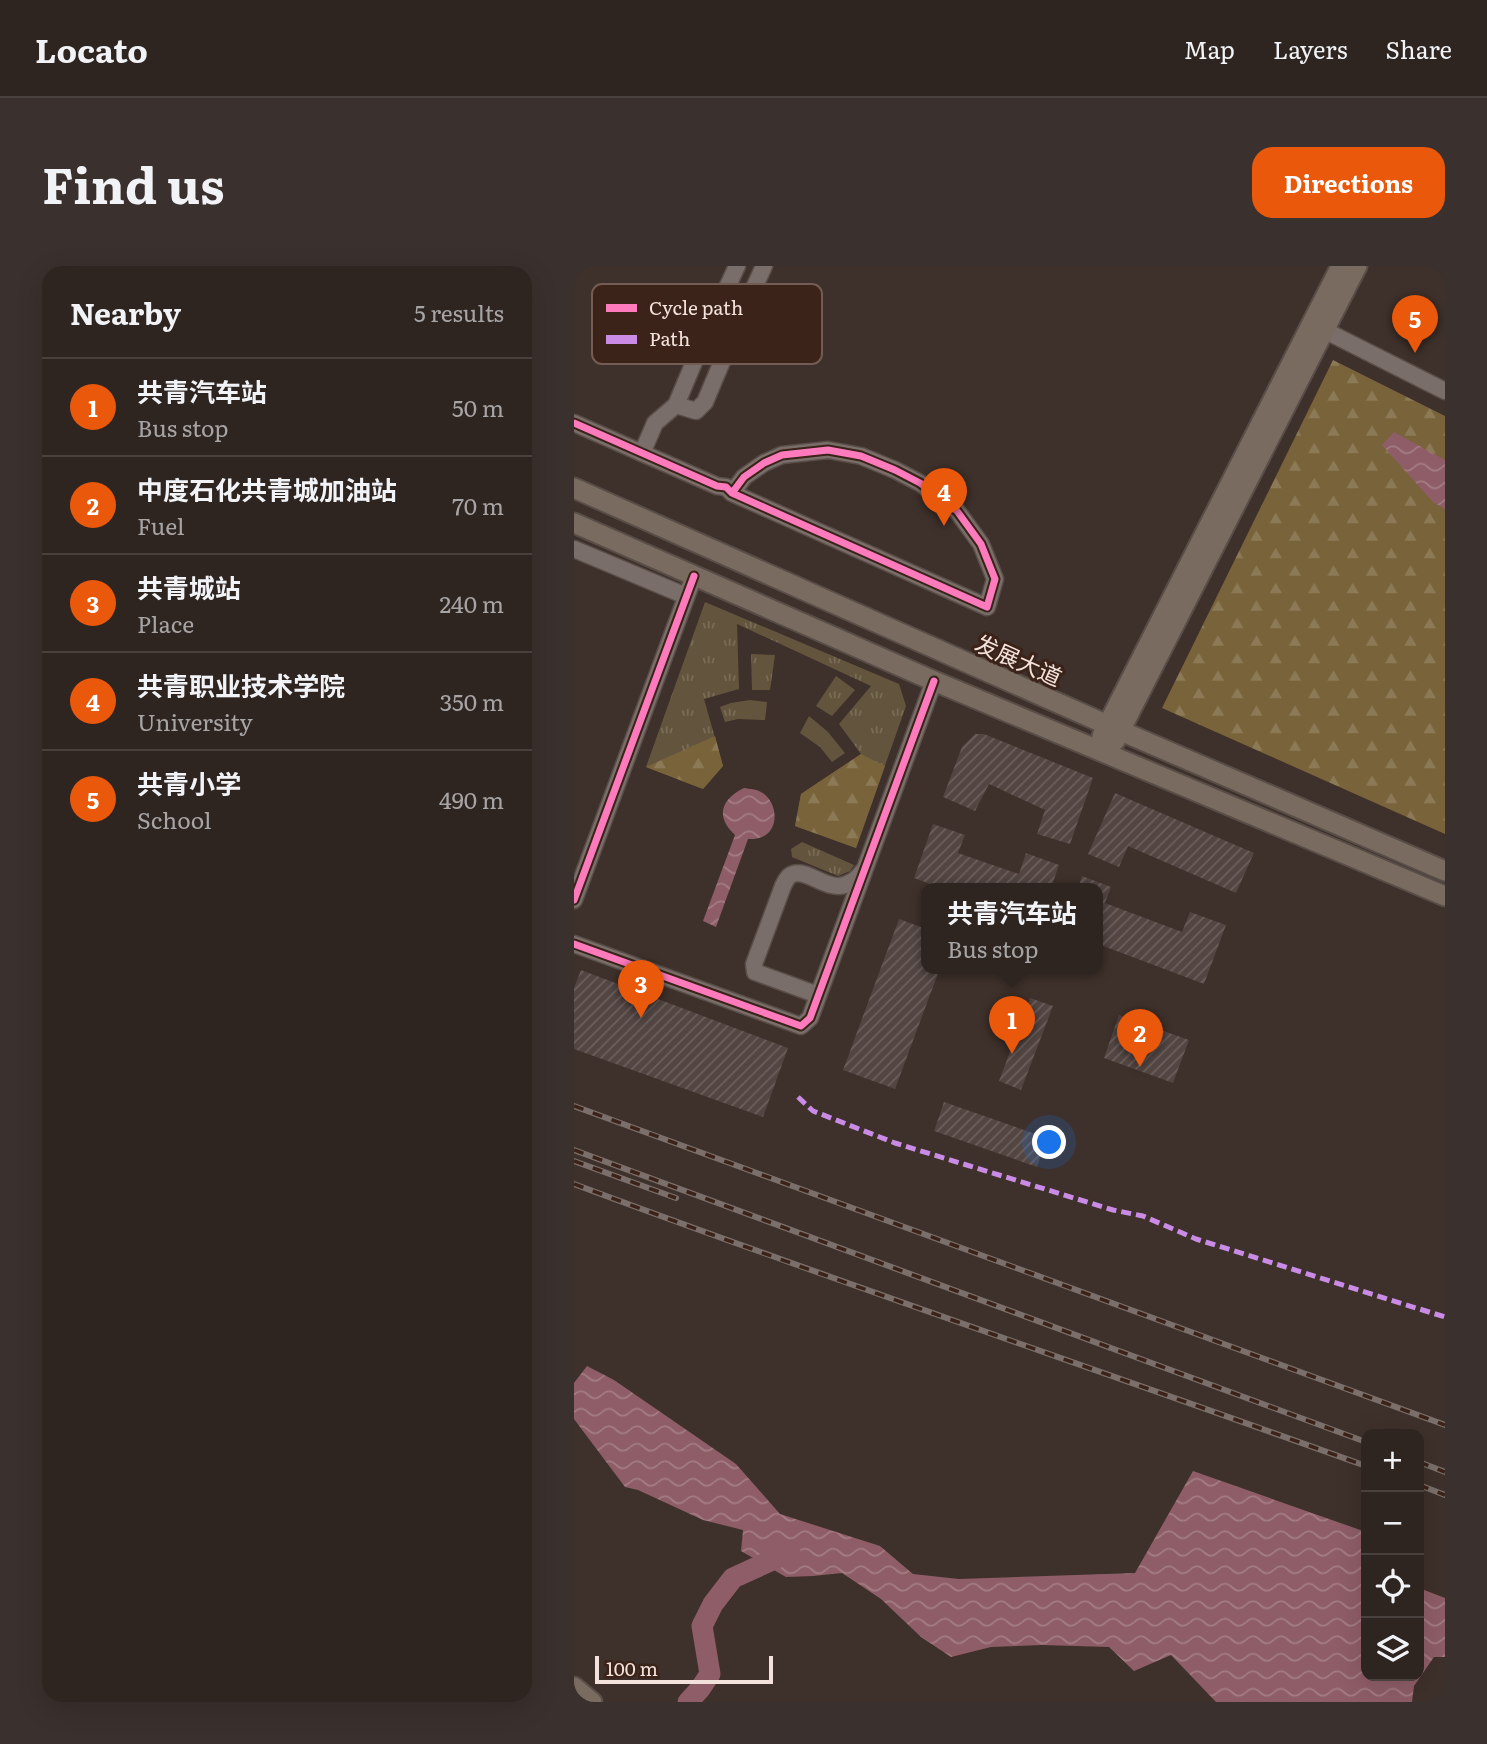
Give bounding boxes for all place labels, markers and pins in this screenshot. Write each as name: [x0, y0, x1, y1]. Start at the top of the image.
pin: 5: [1392, 295, 1438, 353]
pin: 4: [921, 468, 967, 526]
pin: 3: [618, 960, 664, 1018]
pin: 1: [989, 996, 1035, 1054]
pin: 2: [1117, 1009, 1163, 1067]

